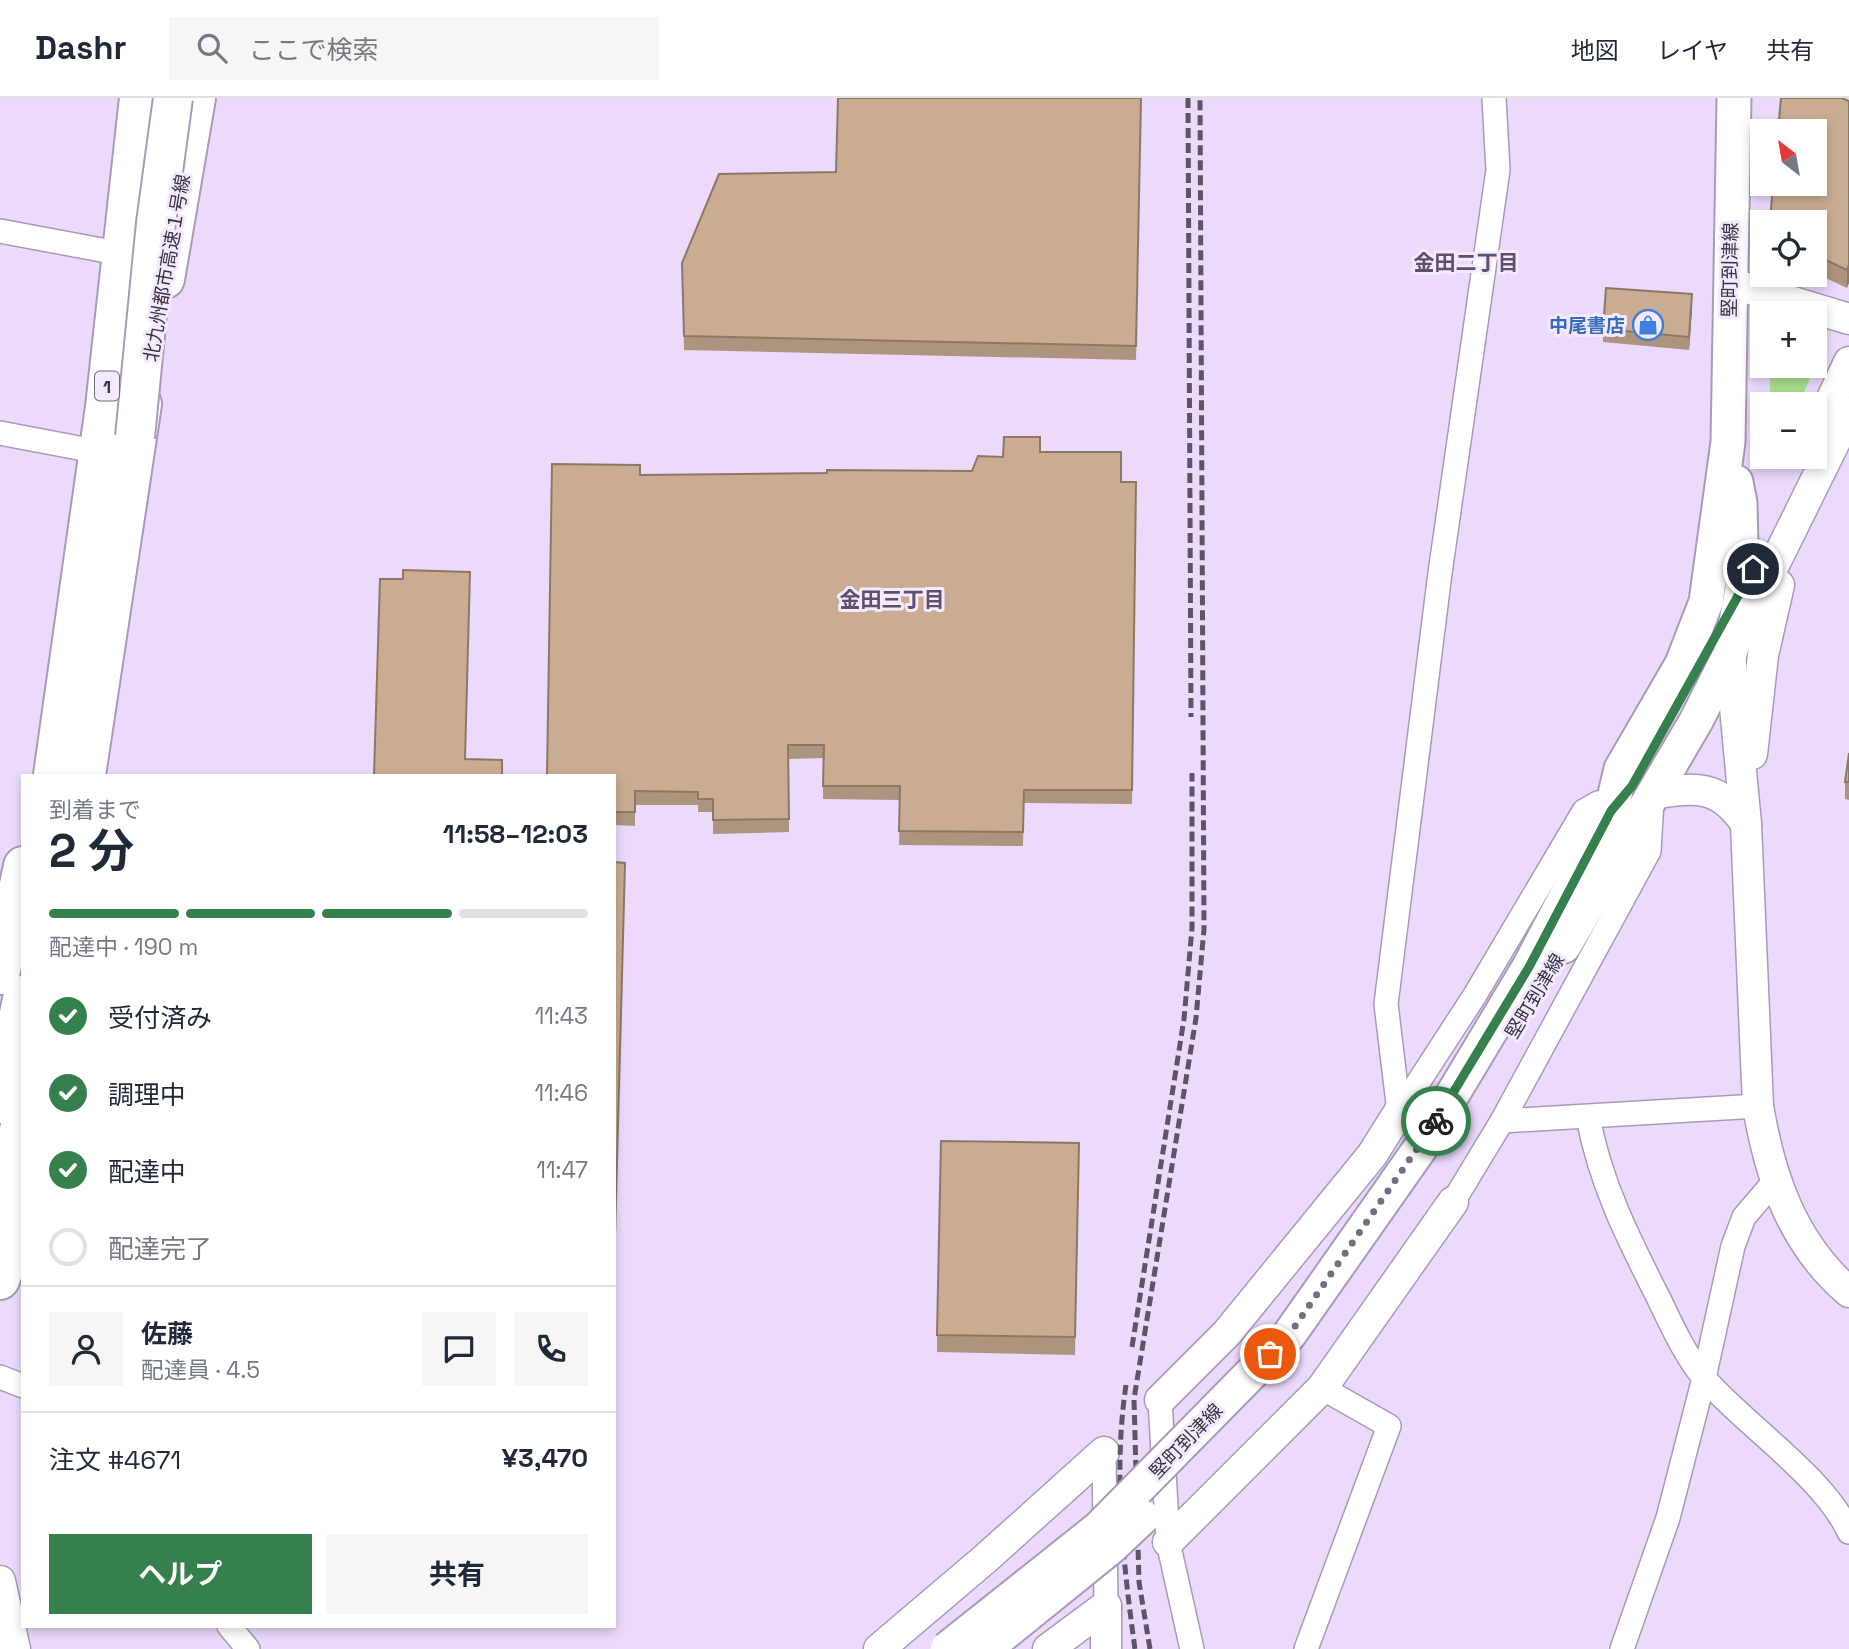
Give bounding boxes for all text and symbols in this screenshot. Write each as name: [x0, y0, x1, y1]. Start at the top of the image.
search box: [169, 17, 659, 80]
text: Dashr: [35, 27, 127, 69]
icon: search: [193, 29, 231, 67]
text: ここで検索: [249, 33, 379, 67]
text: 地図: [1571, 35, 1619, 66]
text: レイヤ: [1657, 35, 1728, 66]
text: 共有: [1766, 35, 1814, 66]
north arrow: [1750, 119, 1827, 196]
map controls: [1750, 119, 1827, 469]
street label: 北九州都市高速１号線: [138, 172, 196, 364]
button: locate: [1750, 210, 1827, 287]
street label: 堅町到津線: [1717, 222, 1743, 318]
district label: 金田二丁目: [1414, 249, 1519, 276]
button: +: [1750, 301, 1827, 378]
shop icon: 中尾書店: [1631, 308, 1665, 342]
place label: 中尾書店: [1549, 313, 1625, 338]
road number: 1: [95, 372, 119, 400]
button: −: [1750, 392, 1827, 469]
pin: [1723, 539, 1783, 599]
icon: home: [1734, 550, 1772, 588]
district label: 金田三丁目: [840, 586, 945, 613]
text: 到着まで: [49, 795, 141, 825]
text: 11:58–12:03: [443, 817, 588, 851]
text: 2 分: [49, 822, 134, 880]
text: 配達中 · 190 m: [49, 932, 198, 962]
street label: 堅町到津線: [1500, 949, 1570, 1043]
icon: check: [49, 997, 87, 1035]
text: 受付済み: [108, 1001, 212, 1035]
text: 11:43: [535, 1001, 588, 1031]
icon: check: [49, 1074, 87, 1112]
text: 調理中: [108, 1078, 186, 1112]
text: 11:46: [535, 1078, 588, 1108]
courier: [1401, 1086, 1471, 1156]
icon: bike: [1417, 1102, 1455, 1140]
icon: check: [49, 1151, 87, 1189]
text: 配達中: [108, 1155, 186, 1189]
text: 11:47: [536, 1155, 588, 1185]
text: 配達完了: [108, 1232, 212, 1266]
button: person: [49, 1312, 123, 1386]
button: chat: [422, 1312, 496, 1386]
button: phone: [514, 1312, 588, 1386]
text: 佐藤: [141, 1317, 193, 1351]
pin: [1240, 1324, 1300, 1384]
icon: bag: [1251, 1335, 1289, 1373]
text: 配達員 · 4.5: [141, 1355, 260, 1385]
street label: 堅町到津線: [1144, 1398, 1228, 1484]
text: ¥3,470: [502, 1441, 588, 1475]
text: 注文 #4671: [49, 1443, 181, 1477]
button: ヘルプ: [49, 1534, 312, 1614]
button: 共有: [326, 1534, 588, 1614]

